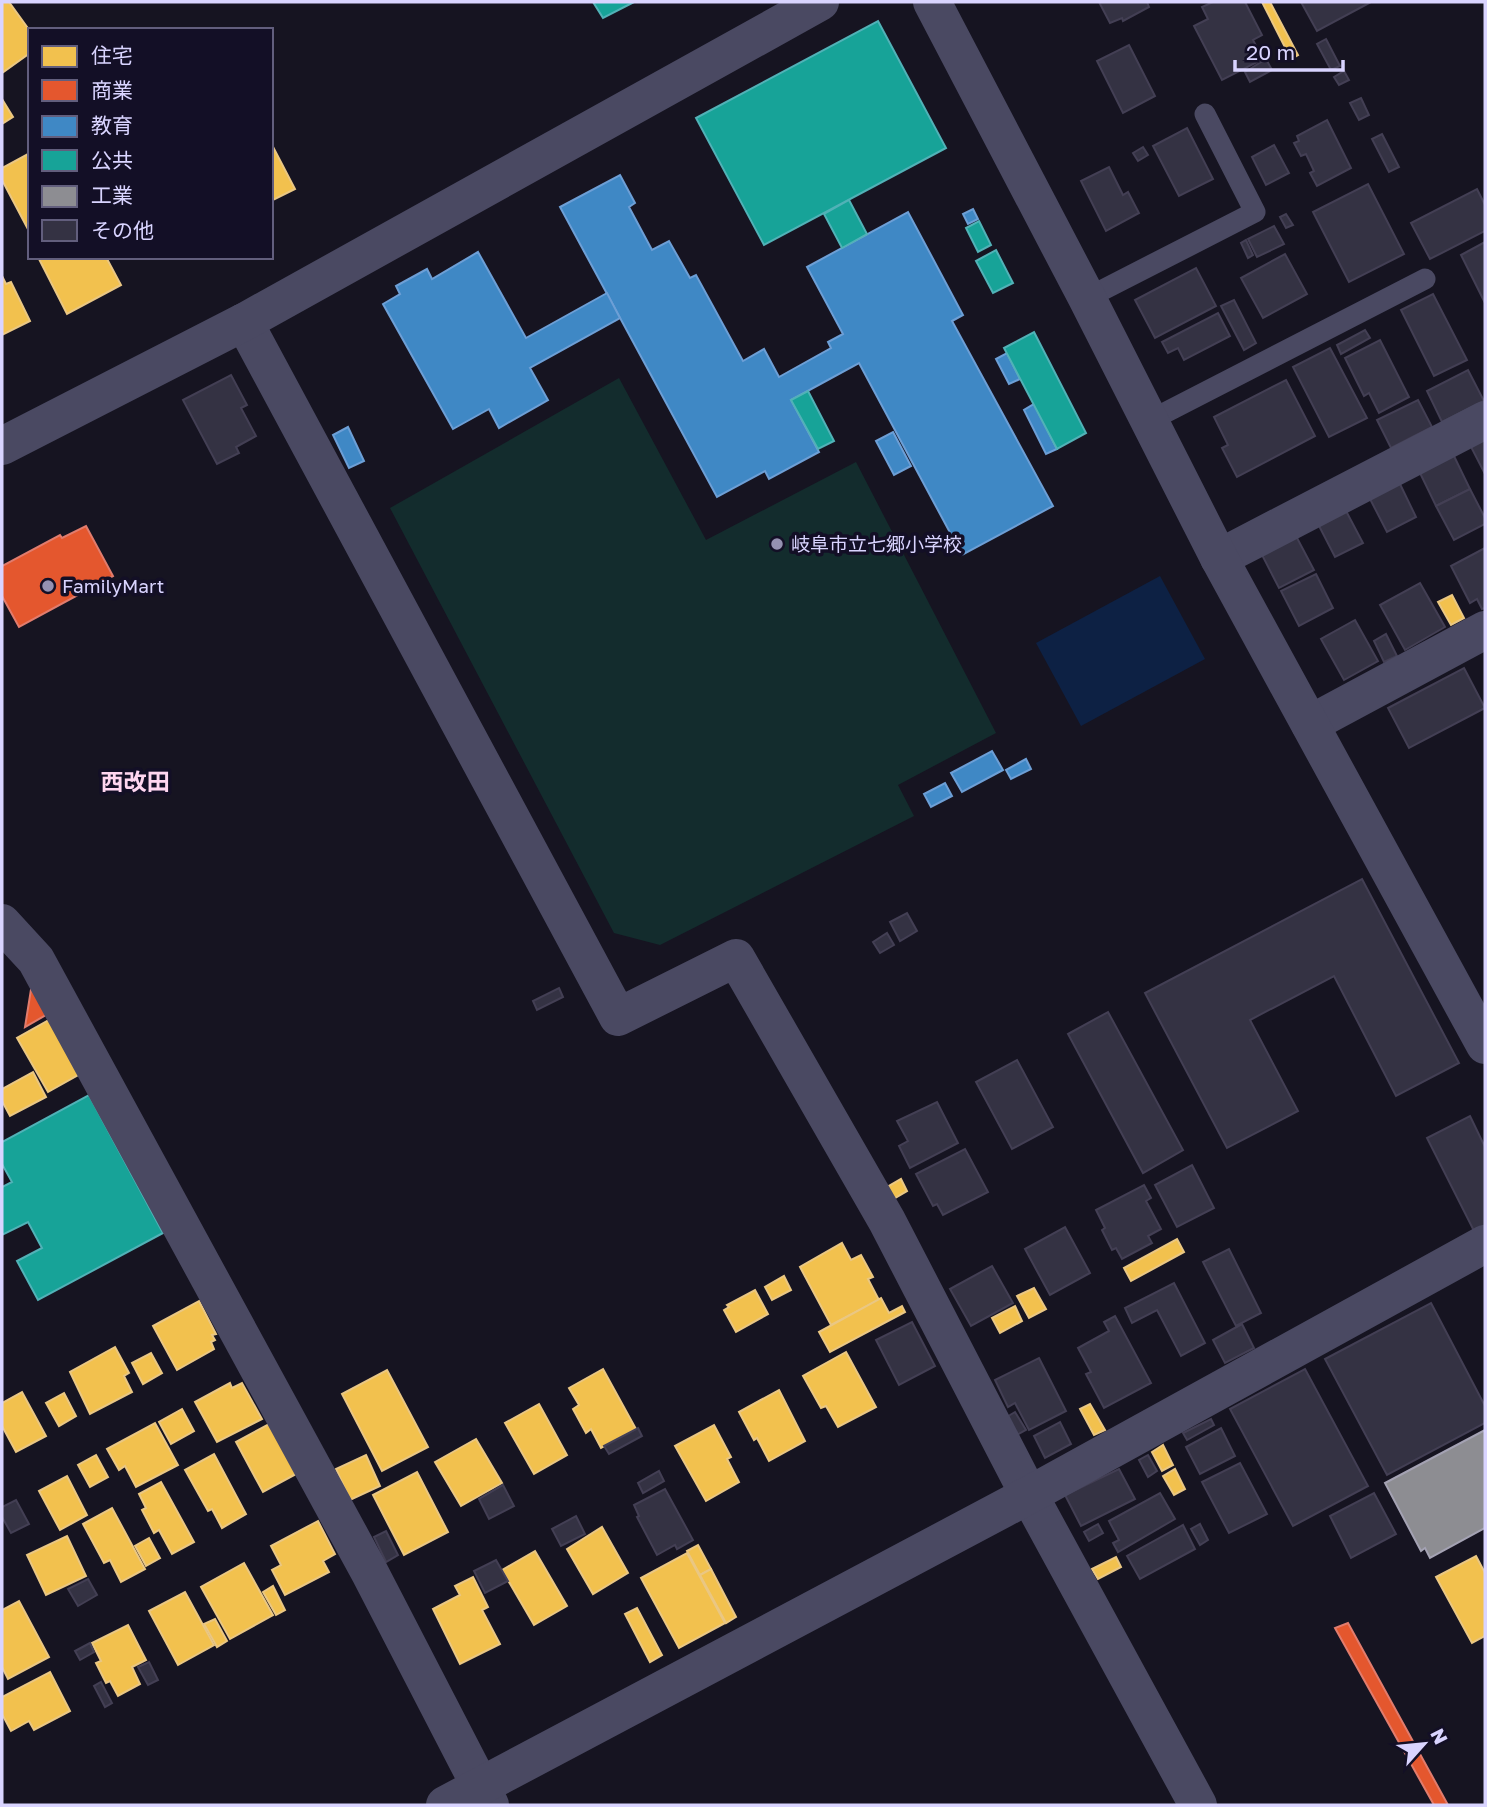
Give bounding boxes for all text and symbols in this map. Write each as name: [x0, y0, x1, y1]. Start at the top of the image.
legend: [28, 28, 273, 259]
scale bar: [1235, 28, 1344, 72]
text: 20 m: [1246, 39, 1295, 65]
text: 住宅: [91, 42, 133, 68]
text: 商業: [91, 77, 133, 103]
text: 教育: [91, 112, 133, 138]
text: 公共: [91, 147, 133, 173]
text: 工業: [91, 182, 133, 208]
text: その他: [91, 217, 154, 243]
place label: 岐阜市立七郷小学校: [791, 532, 962, 555]
marker: 岐阜市立七郷小学校: [769, 536, 785, 552]
place label: FamilyMart: [62, 574, 164, 597]
marker: FamilyMart: [40, 578, 56, 594]
district label: 西改田: [101, 767, 170, 795]
north arrow: [1389, 1709, 1459, 1779]
text: N: [1426, 1724, 1453, 1748]

